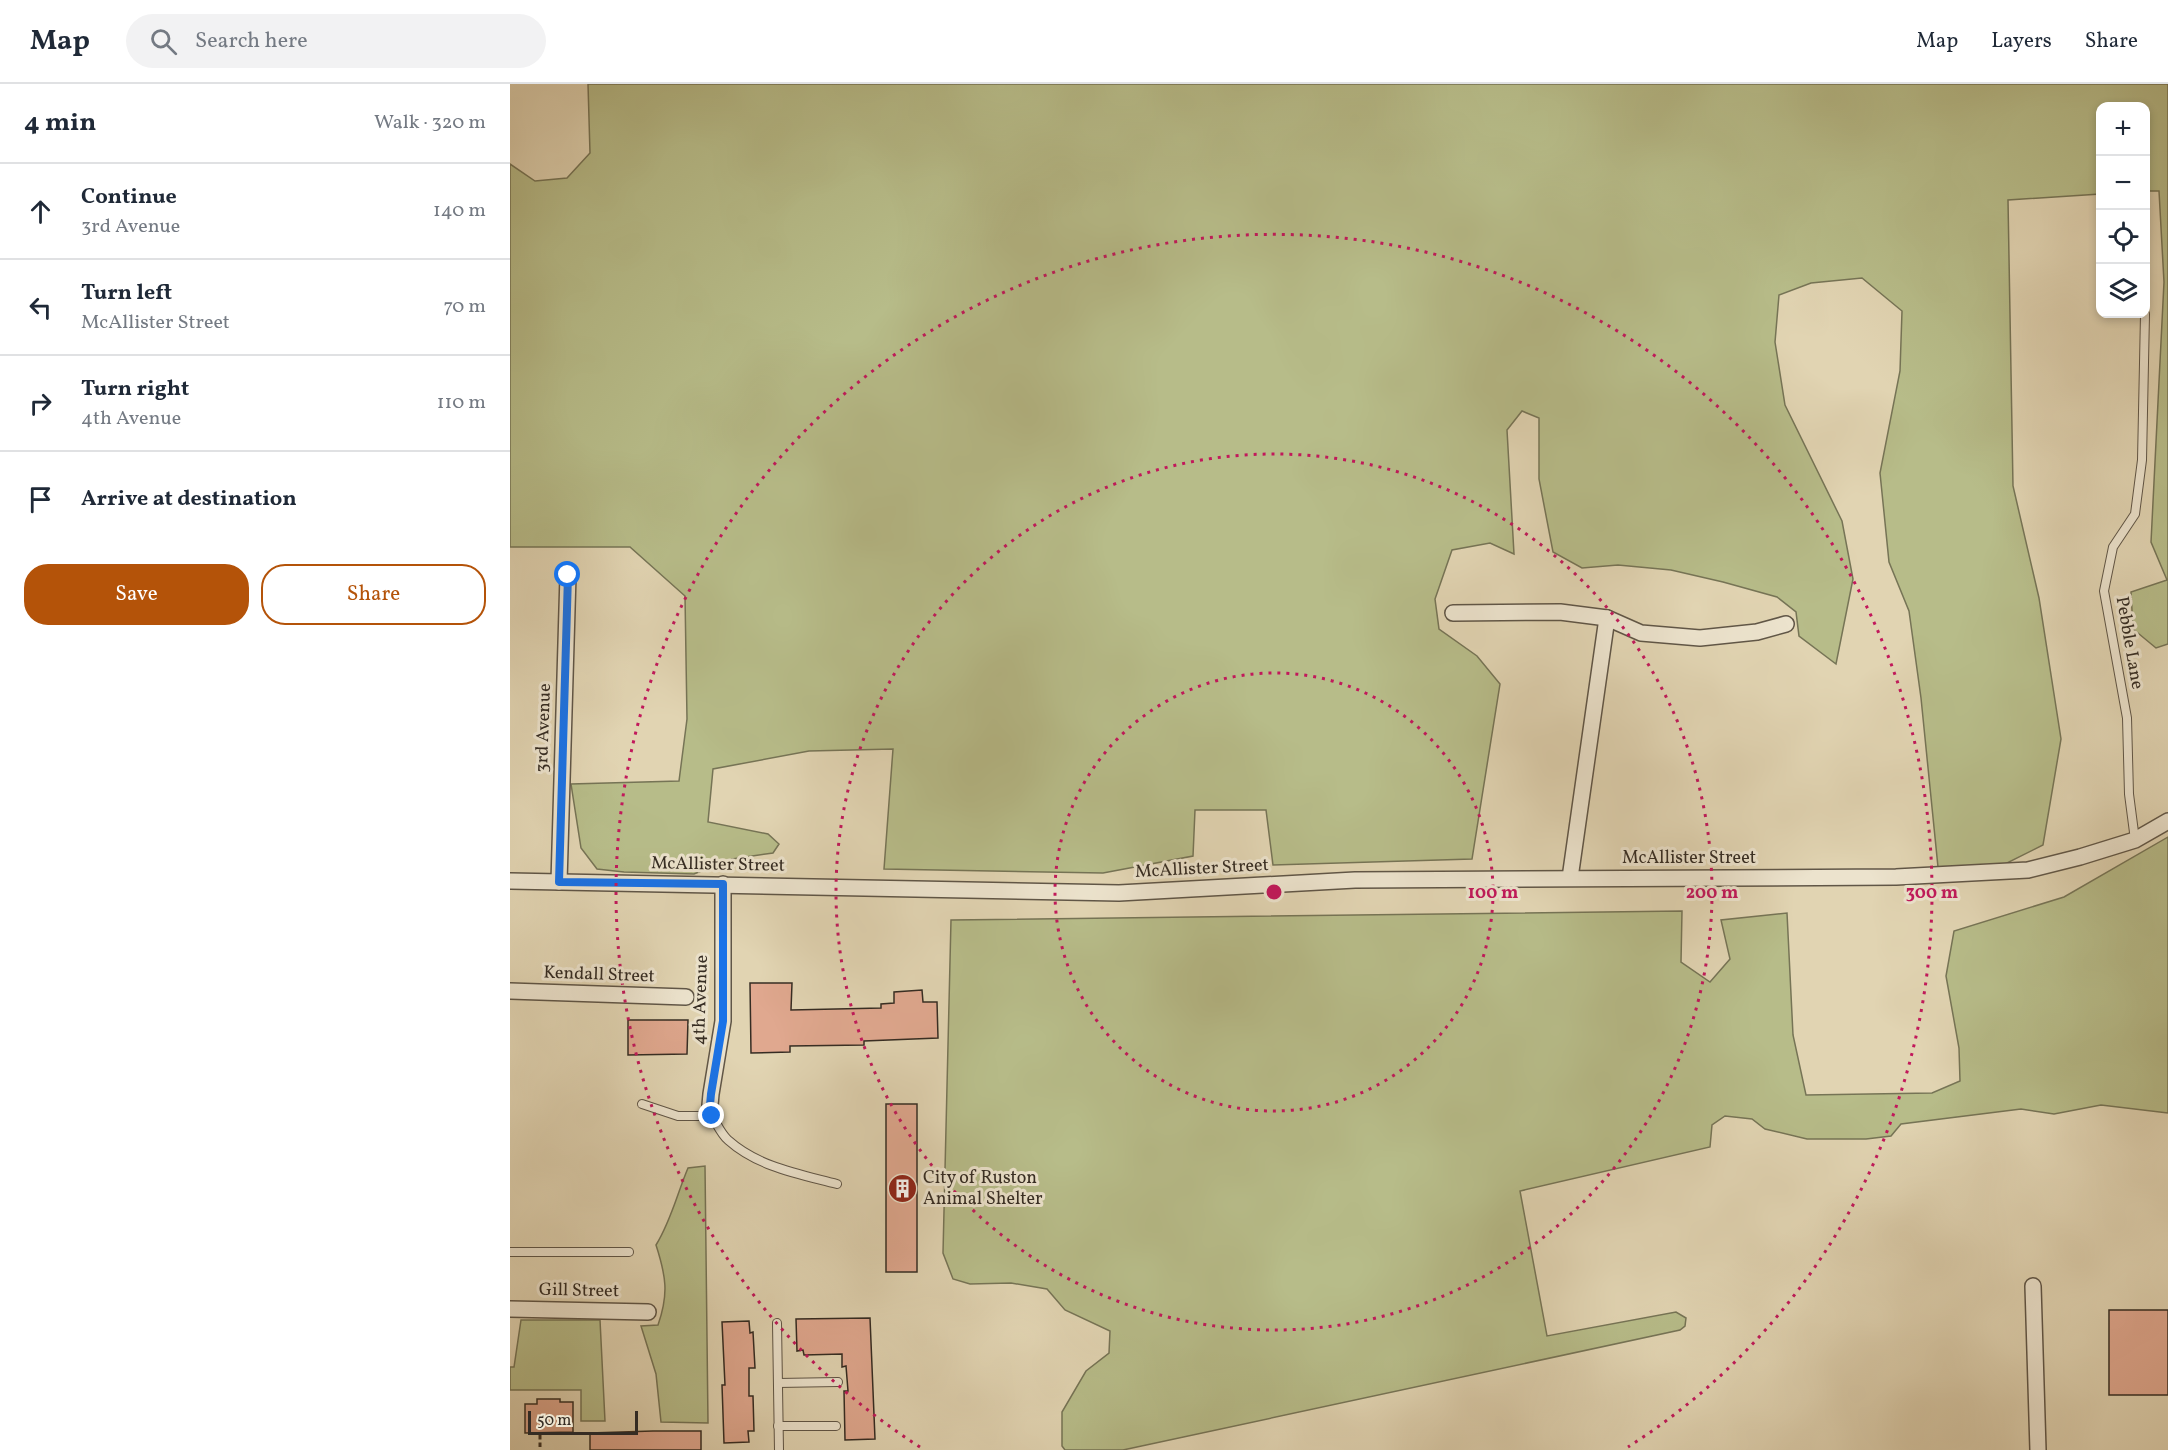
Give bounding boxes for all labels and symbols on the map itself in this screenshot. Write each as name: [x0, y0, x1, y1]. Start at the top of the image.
route start: [554, 561, 580, 587]
street label: Pebble Lane: [2109, 595, 2149, 691]
street label: 3rd Avenue: [530, 683, 558, 773]
street label: McAllister Street: [1622, 846, 1756, 871]
street label: McAllister Street: [651, 851, 785, 879]
street label: McAllister Street: [1134, 853, 1270, 885]
text: 100 m: [1468, 881, 1518, 906]
text: 200 m: [1686, 881, 1738, 906]
text: 300 m: [1906, 881, 1958, 906]
centre of rings: [1264, 882, 1284, 902]
street label: 4th Avenue: [687, 954, 715, 1046]
street label: Kendall Street: [543, 961, 655, 989]
route end: [698, 1102, 724, 1128]
place label: City of Ruston Animal Shelter: [923, 1166, 1043, 1212]
building icon: City of Ruston Animal Shelter: [886, 1172, 918, 1204]
street label: Gill Street: [539, 1278, 619, 1304]
scale bar: [528, 1408, 638, 1436]

